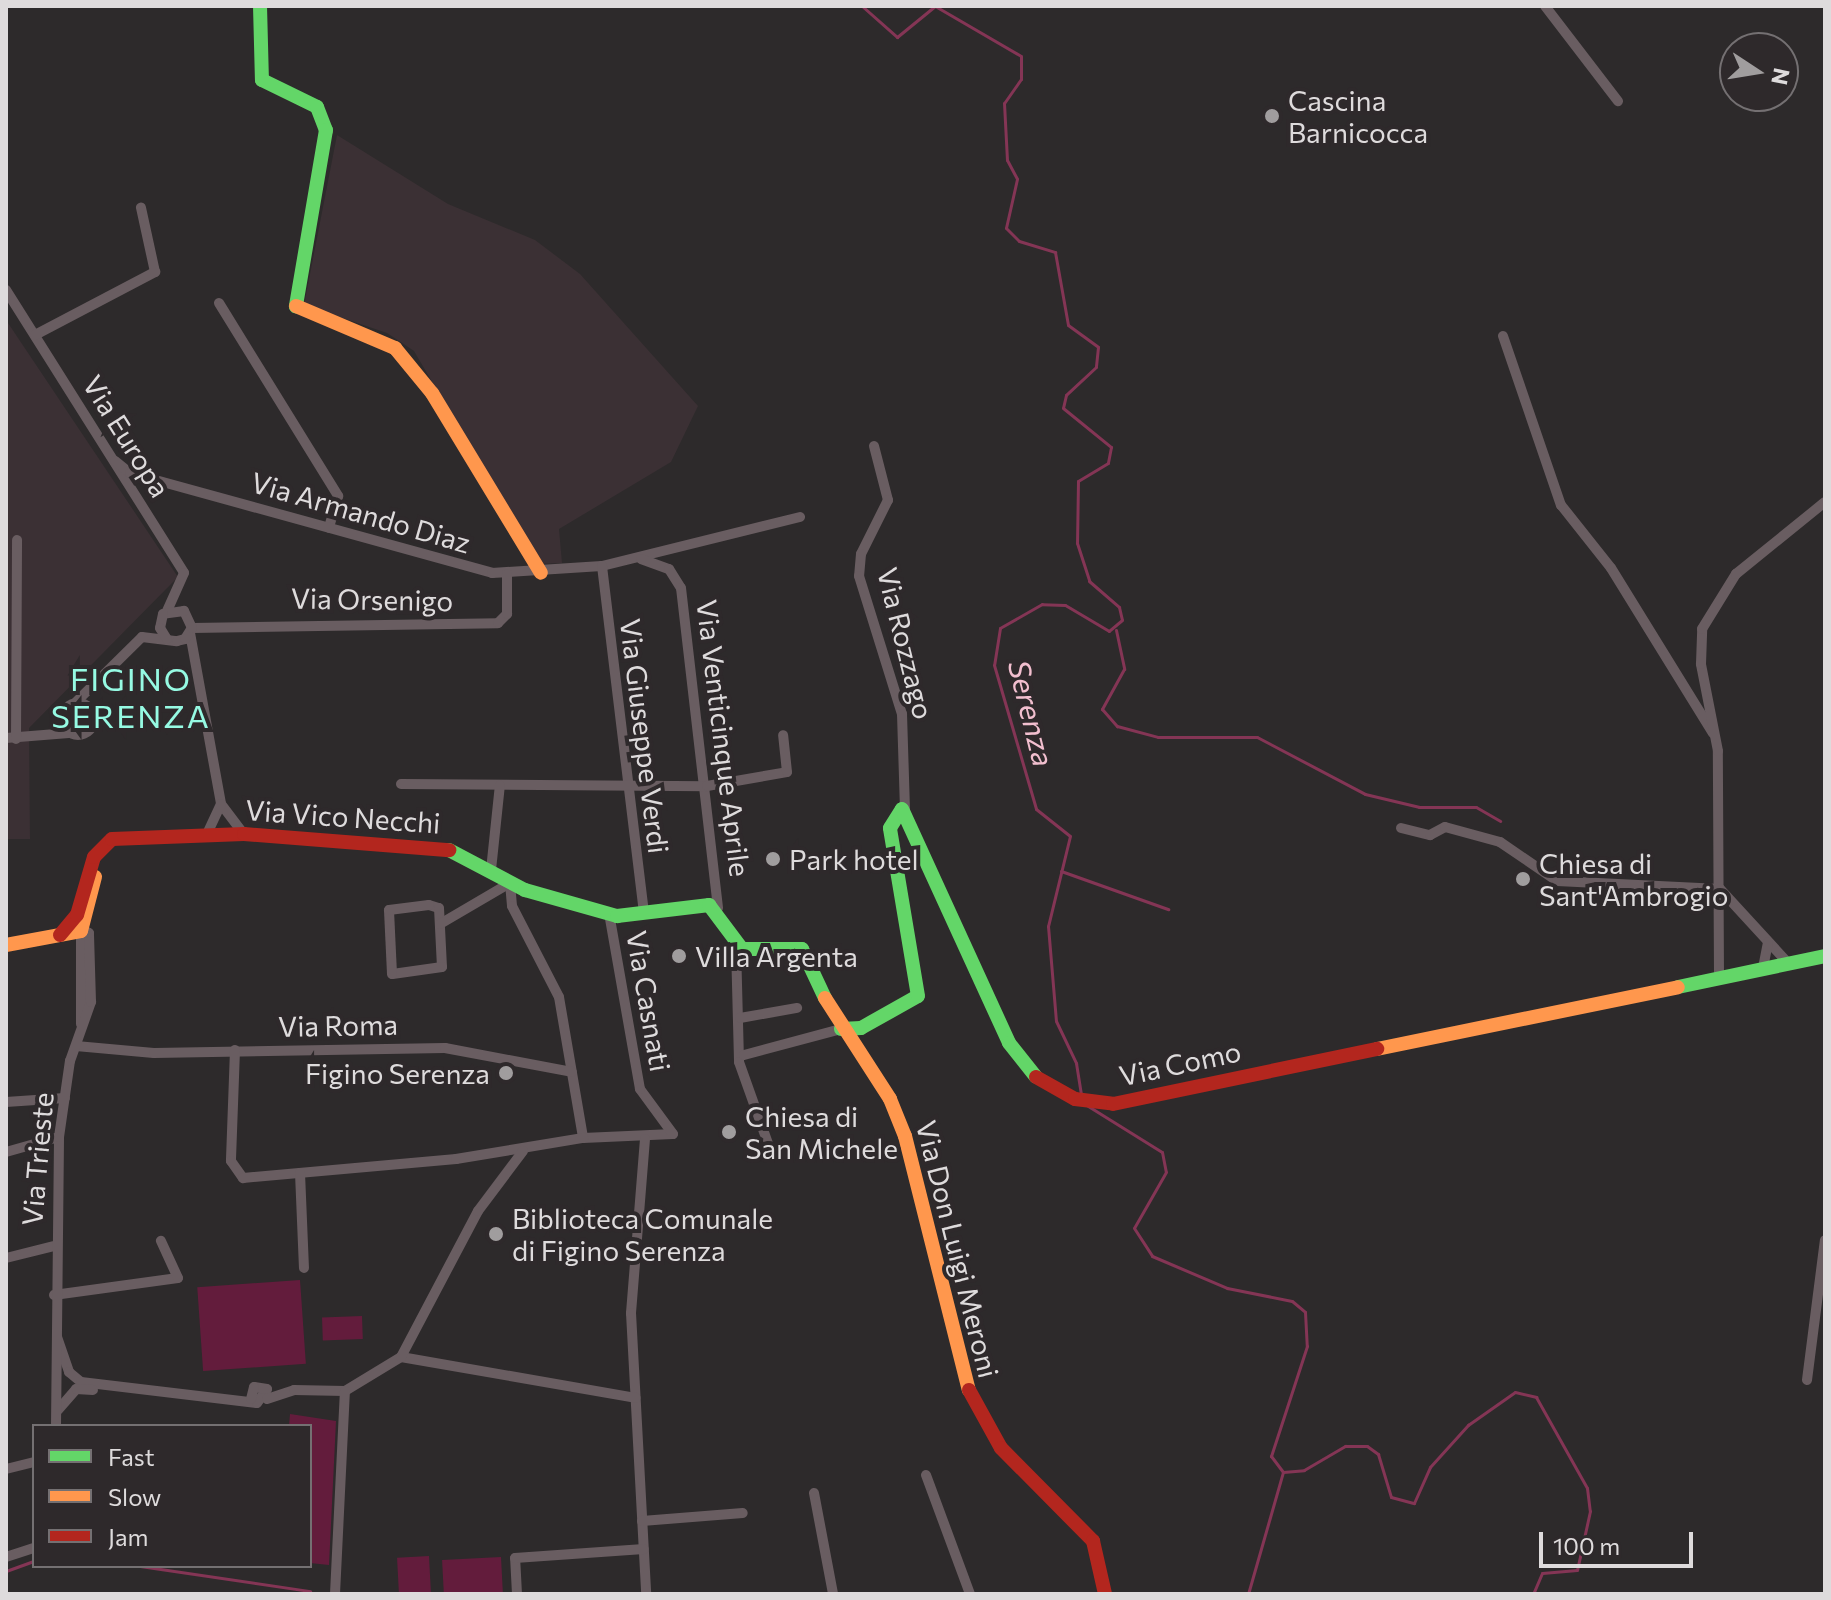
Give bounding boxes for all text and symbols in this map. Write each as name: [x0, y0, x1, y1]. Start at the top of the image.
north arrow: [1719, 32, 1799, 112]
text: N: [1766, 66, 1796, 88]
place label: Cascina Barnicocca: [1288, 83, 1428, 149]
marker: Cascina Barnicocca: [1263, 107, 1281, 125]
street label: Via Europa: [76, 369, 178, 503]
street label: Via Armando Diaz: [247, 465, 475, 559]
street label: Via Rozzago: [871, 564, 941, 722]
street label: Via Orsenigo: [291, 581, 453, 617]
street label: Via Venticinque Aprile: [690, 598, 758, 878]
street label: Via Giuseppe Verdi: [614, 617, 676, 855]
water label: Serenza: [1001, 656, 1063, 770]
district label: FIGINO SERENZA: [51, 660, 211, 735]
street label: Via Vico Necchi: [244, 792, 442, 840]
place label: Park hotel: [789, 842, 919, 876]
place label: Chiesa di Sant'Ambrogio: [1539, 846, 1729, 912]
marker: Park hotel: [764, 850, 782, 868]
marker: Chiesa di Sant'Ambrogio: [1514, 870, 1532, 888]
street label: Via Casnati: [620, 928, 678, 1074]
place label: Villa Argenta: [695, 939, 858, 973]
marker: Villa Argenta: [670, 947, 688, 965]
street label: Via Roma: [278, 1007, 398, 1043]
street label: Via Como: [1116, 1034, 1244, 1092]
place label: Figino Serenza: [305, 1056, 490, 1090]
marker: Figino Serenza: [497, 1064, 515, 1082]
street label: Via Trieste: [14, 1091, 60, 1227]
place label: Chiesa di San Michele: [745, 1099, 898, 1165]
street label: Via Don Luigi Meroni: [910, 1117, 1006, 1381]
marker: Chiesa di San Michele: [720, 1123, 738, 1141]
place label: Biblioteca Comunale di Figino Serenza: [512, 1201, 773, 1267]
marker: Biblioteca Comunale di Figino Serenza: [487, 1225, 505, 1243]
legend: [32, 1424, 312, 1568]
text: Fast: [108, 1442, 155, 1471]
text: Slow: [108, 1482, 161, 1511]
scale bar: [1543, 1516, 1697, 1566]
text: Jam: [108, 1522, 148, 1551]
text: 100 m: [1553, 1531, 1620, 1560]

